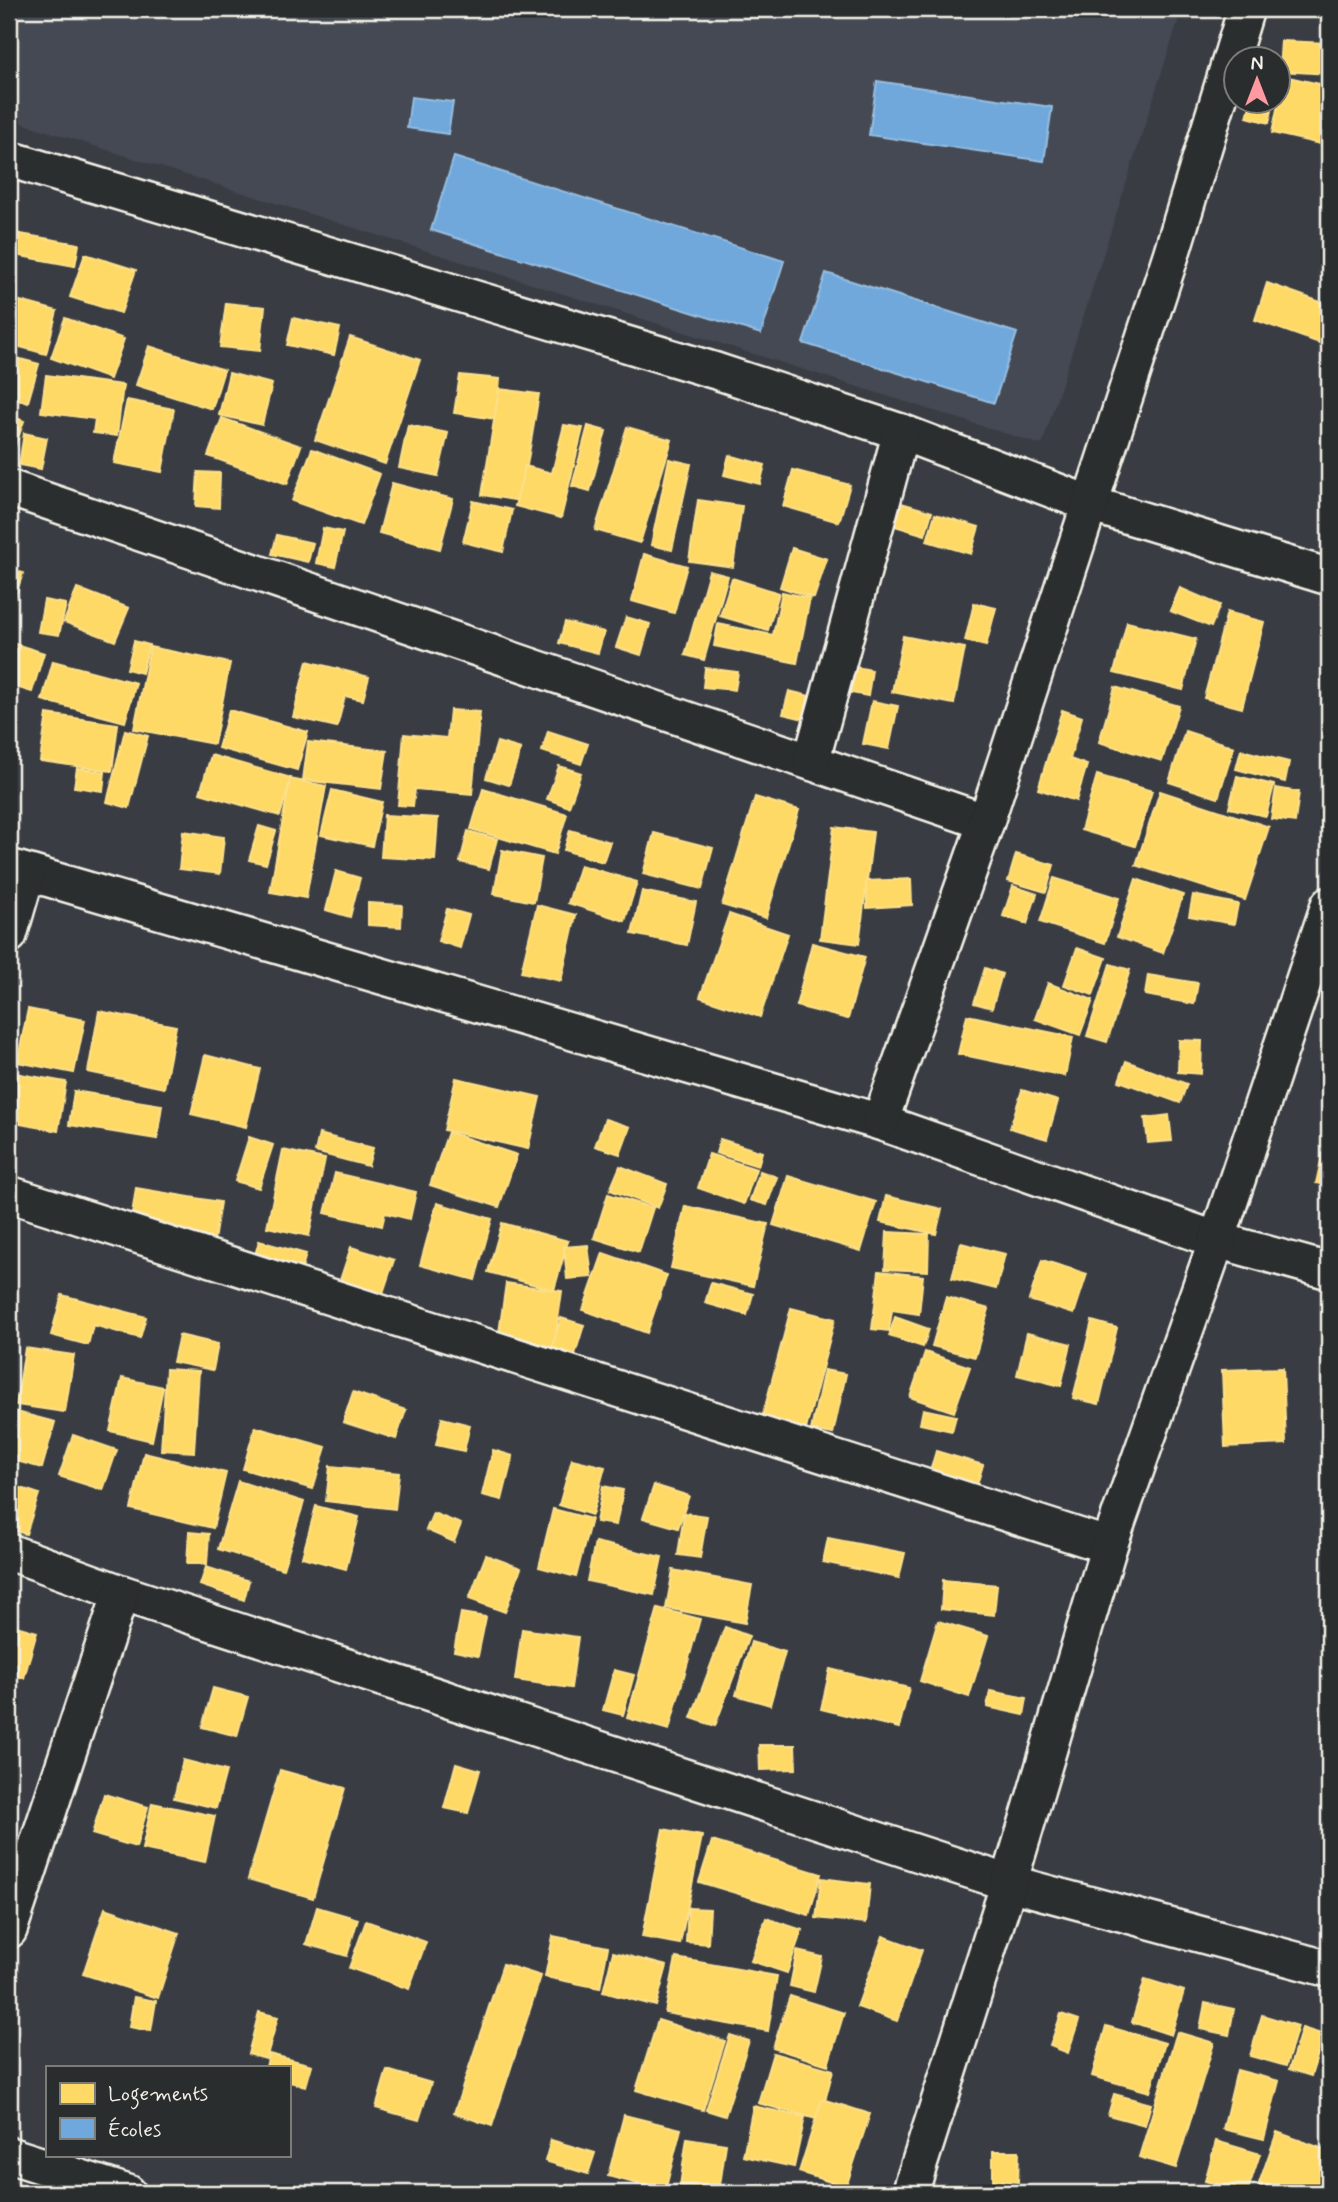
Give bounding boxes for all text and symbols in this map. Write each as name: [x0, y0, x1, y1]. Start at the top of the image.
north arrow: [1222, 46, 1292, 116]
text: N: [1251, 52, 1263, 77]
legend: [46, 2066, 290, 2156]
text: Logements: [108, 2080, 208, 2110]
text: Écoles: [108, 2116, 161, 2144]

